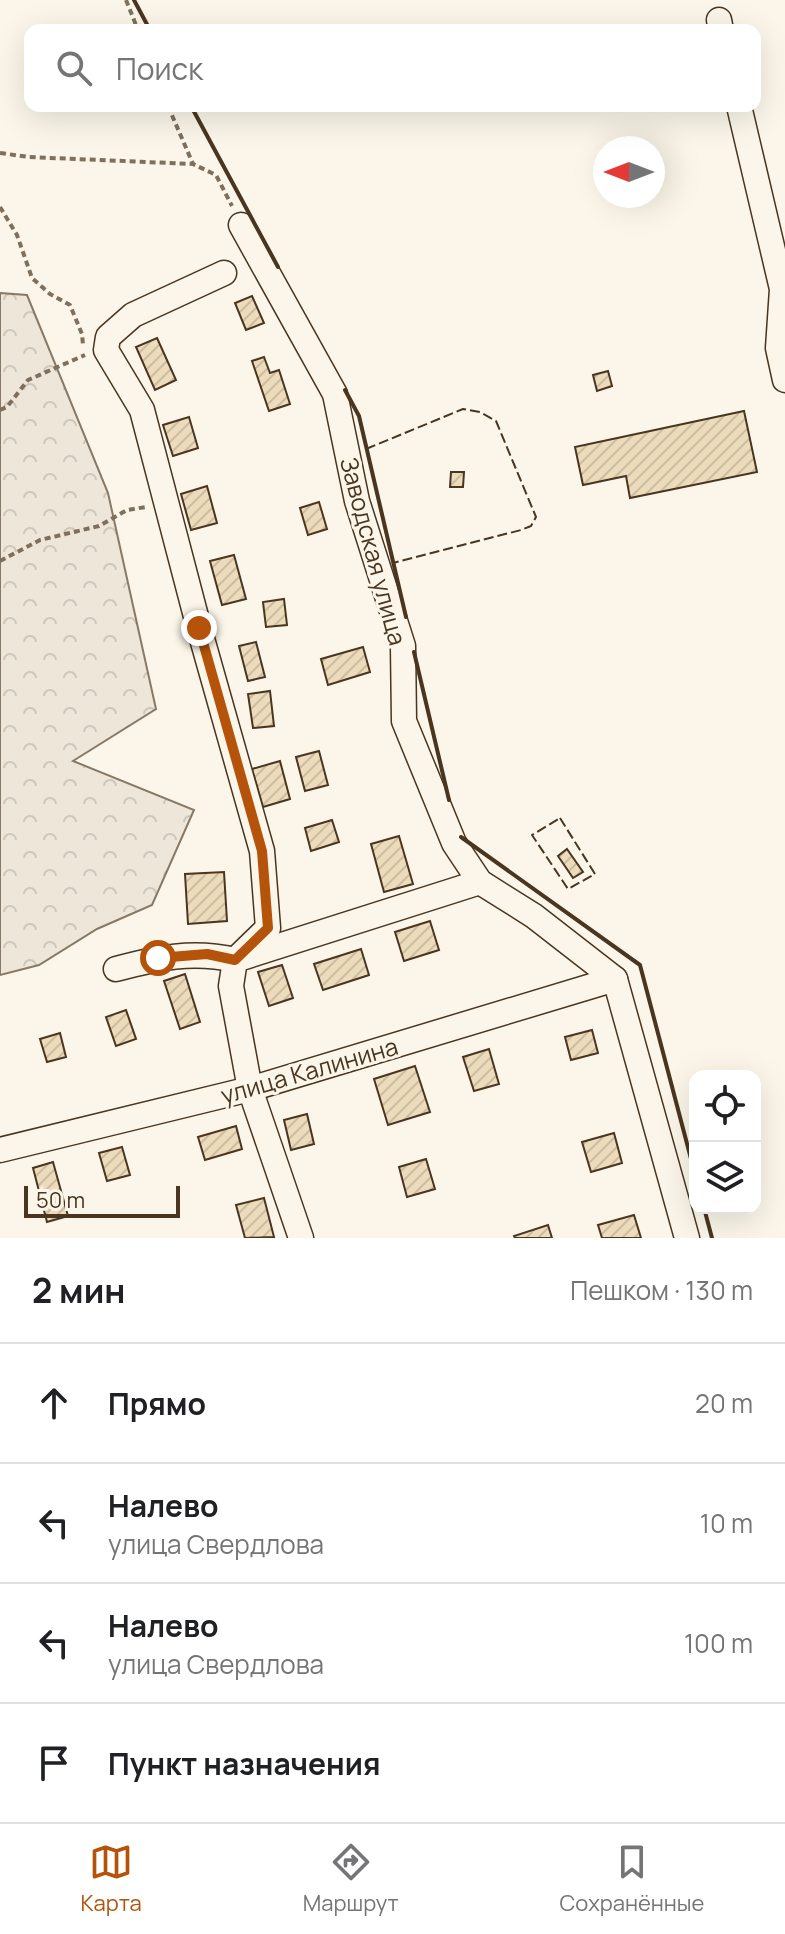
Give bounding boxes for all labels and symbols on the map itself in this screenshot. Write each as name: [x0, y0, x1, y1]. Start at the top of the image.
north arrow: [593, 136, 665, 208]
street label: Заводская улица: [333, 453, 415, 649]
route end: [181, 610, 217, 646]
route start: [140, 940, 176, 976]
street label: улица Калинина: [216, 1029, 402, 1111]
scale bar: [24, 1182, 180, 1218]

